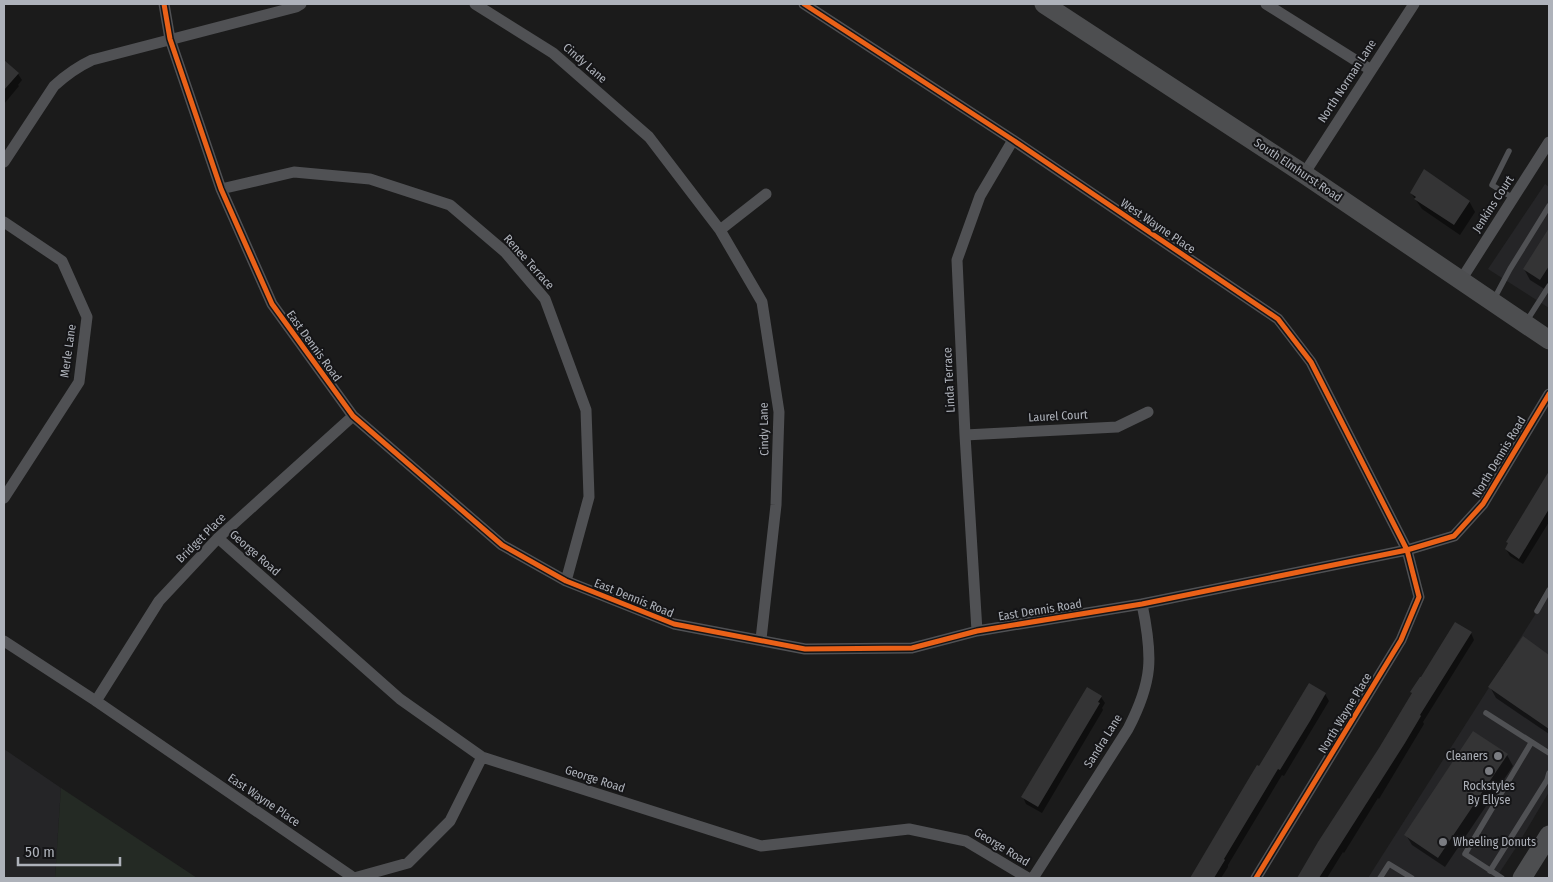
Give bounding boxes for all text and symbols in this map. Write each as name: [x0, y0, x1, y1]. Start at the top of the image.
street label: North Norman Lane: [1315, 37, 1379, 125]
street label: Cindy Lane: [560, 40, 610, 86]
street label: South Elmhurst Road: [1251, 135, 1345, 205]
street label: Jenkins Court: [1469, 173, 1517, 235]
street label: West Wayne Place: [1118, 196, 1198, 256]
street label: Renee Terrace: [501, 232, 557, 292]
street label: East Dennis Road: [283, 308, 345, 384]
street label: Merle Lane: [57, 323, 79, 379]
street label: Linda Terrace: [940, 347, 958, 413]
street label: Cindy Lane: [757, 402, 771, 456]
street label: Laurel Court: [1028, 407, 1088, 425]
street label: North Dennis Road: [1469, 414, 1529, 500]
street label: Bridget Place: [173, 510, 229, 566]
street label: George Road: [227, 527, 283, 579]
street label: East Dennis Road: [592, 576, 676, 620]
street label: East Dennis Road: [997, 596, 1083, 624]
street label: North Wayne Place: [1315, 670, 1375, 756]
street label: Sandra Lane: [1081, 712, 1125, 770]
place label: Cleaners: [1446, 749, 1488, 763]
marker: Cleaners: [1492, 750, 1504, 762]
street label: George Road: [563, 763, 627, 795]
marker: Rockstyles By Ellyse: [1483, 765, 1495, 777]
street label: East Wayne Place: [225, 771, 303, 829]
place label: Rockstyles By Ellyse: [1463, 779, 1515, 807]
street label: George Road: [972, 825, 1032, 869]
scale bar: [18, 834, 120, 866]
place label: Wheeling Donuts: [1453, 835, 1536, 849]
marker: Wheeling Donuts: [1437, 836, 1449, 848]
text: 50 m: [25, 843, 55, 861]

